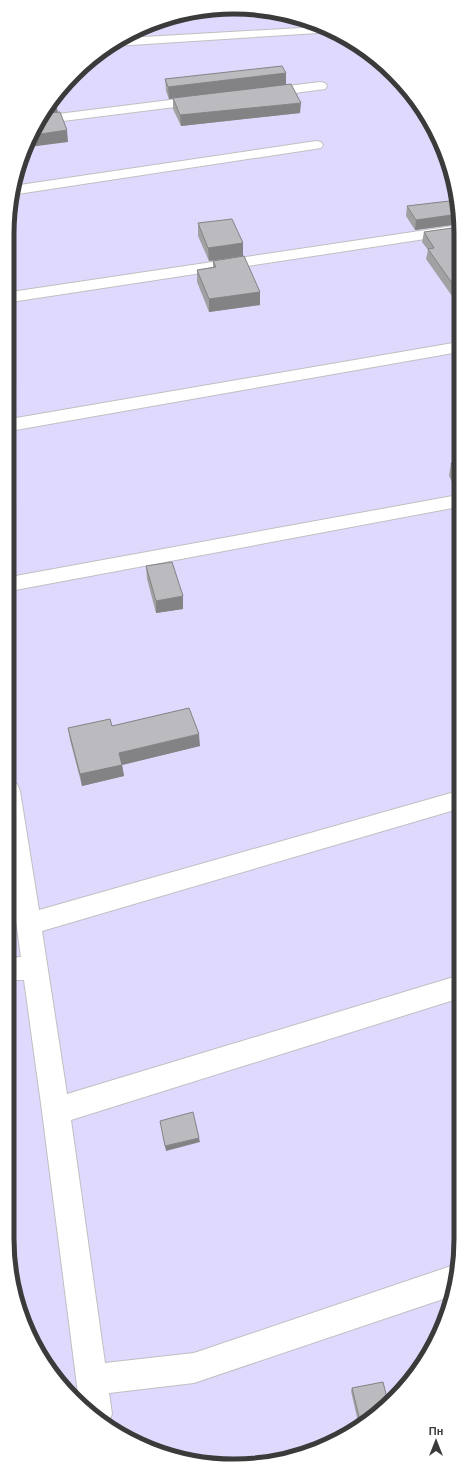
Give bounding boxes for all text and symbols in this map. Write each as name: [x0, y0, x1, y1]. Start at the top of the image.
north arrow: [416, 1421, 456, 1461]
text: Пн: [429, 1425, 443, 1437]

